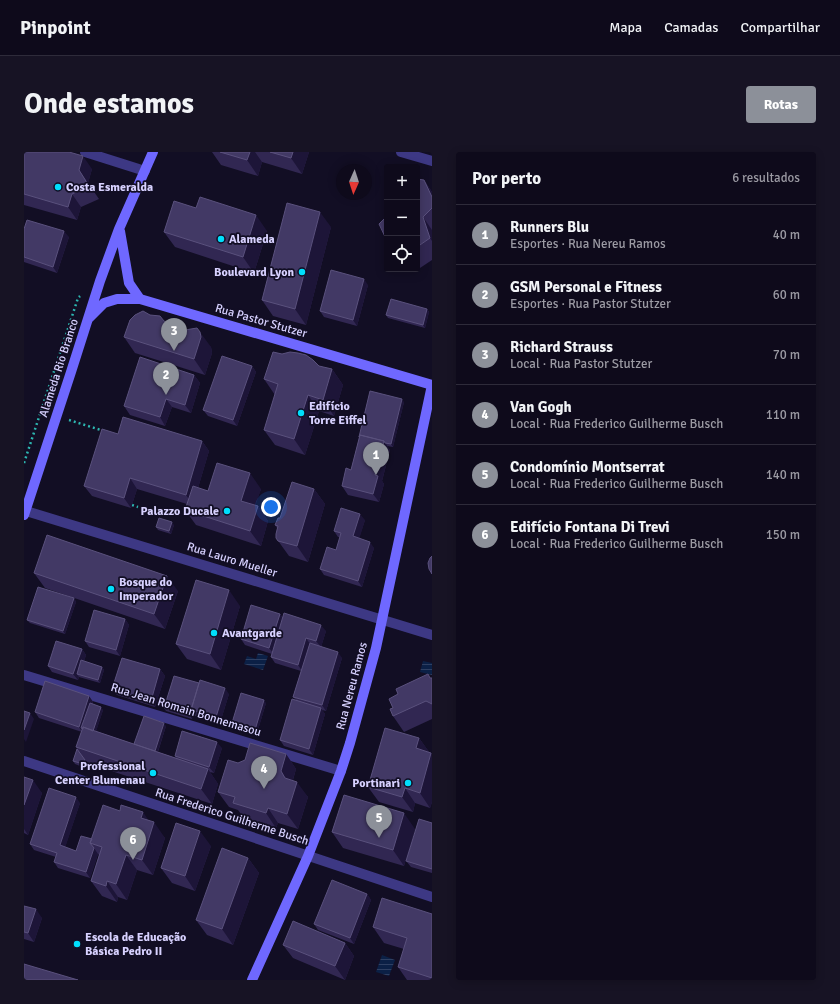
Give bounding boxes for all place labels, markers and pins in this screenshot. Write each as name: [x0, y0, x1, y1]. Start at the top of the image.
place label: Costa Esmeralda: [66, 180, 153, 195]
marker: Costa Esmeralda: [53, 182, 63, 192]
place label: Alameda: [229, 232, 275, 247]
marker: Alameda: [216, 234, 226, 244]
place label: Boulevard Lyon: [214, 265, 294, 280]
marker: Boulevard Lyon: [297, 267, 307, 277]
pin: 3: [161, 318, 187, 351]
pin: 2: [153, 362, 179, 395]
place label: Edifício Torre Eiffel: [309, 399, 367, 428]
marker: Edifício Torre Eiffel: [296, 408, 306, 418]
pin: 1: [363, 442, 389, 475]
place label: Palazzo Ducale: [140, 504, 219, 519]
marker: Palazzo Ducale: [222, 506, 232, 516]
place label: Bosque do Imperador: [119, 575, 173, 604]
marker: Bosque do Imperador: [106, 584, 116, 594]
place label: Avantgarde: [222, 626, 282, 641]
marker: Avantgarde: [209, 628, 219, 638]
pin: 4: [251, 756, 277, 789]
place label: Professional Center Blumenau: [55, 759, 145, 788]
marker: Professional Center Blumenau: [148, 768, 158, 778]
place label: Portinari: [352, 776, 400, 791]
marker: Portinari: [403, 778, 413, 788]
pin: 5: [366, 805, 392, 838]
pin: 6: [120, 827, 146, 860]
place label: Escola de Educação Básica Pedro II: [85, 930, 186, 959]
marker: Escola de Educação Básica Pedro II: [72, 939, 82, 949]

